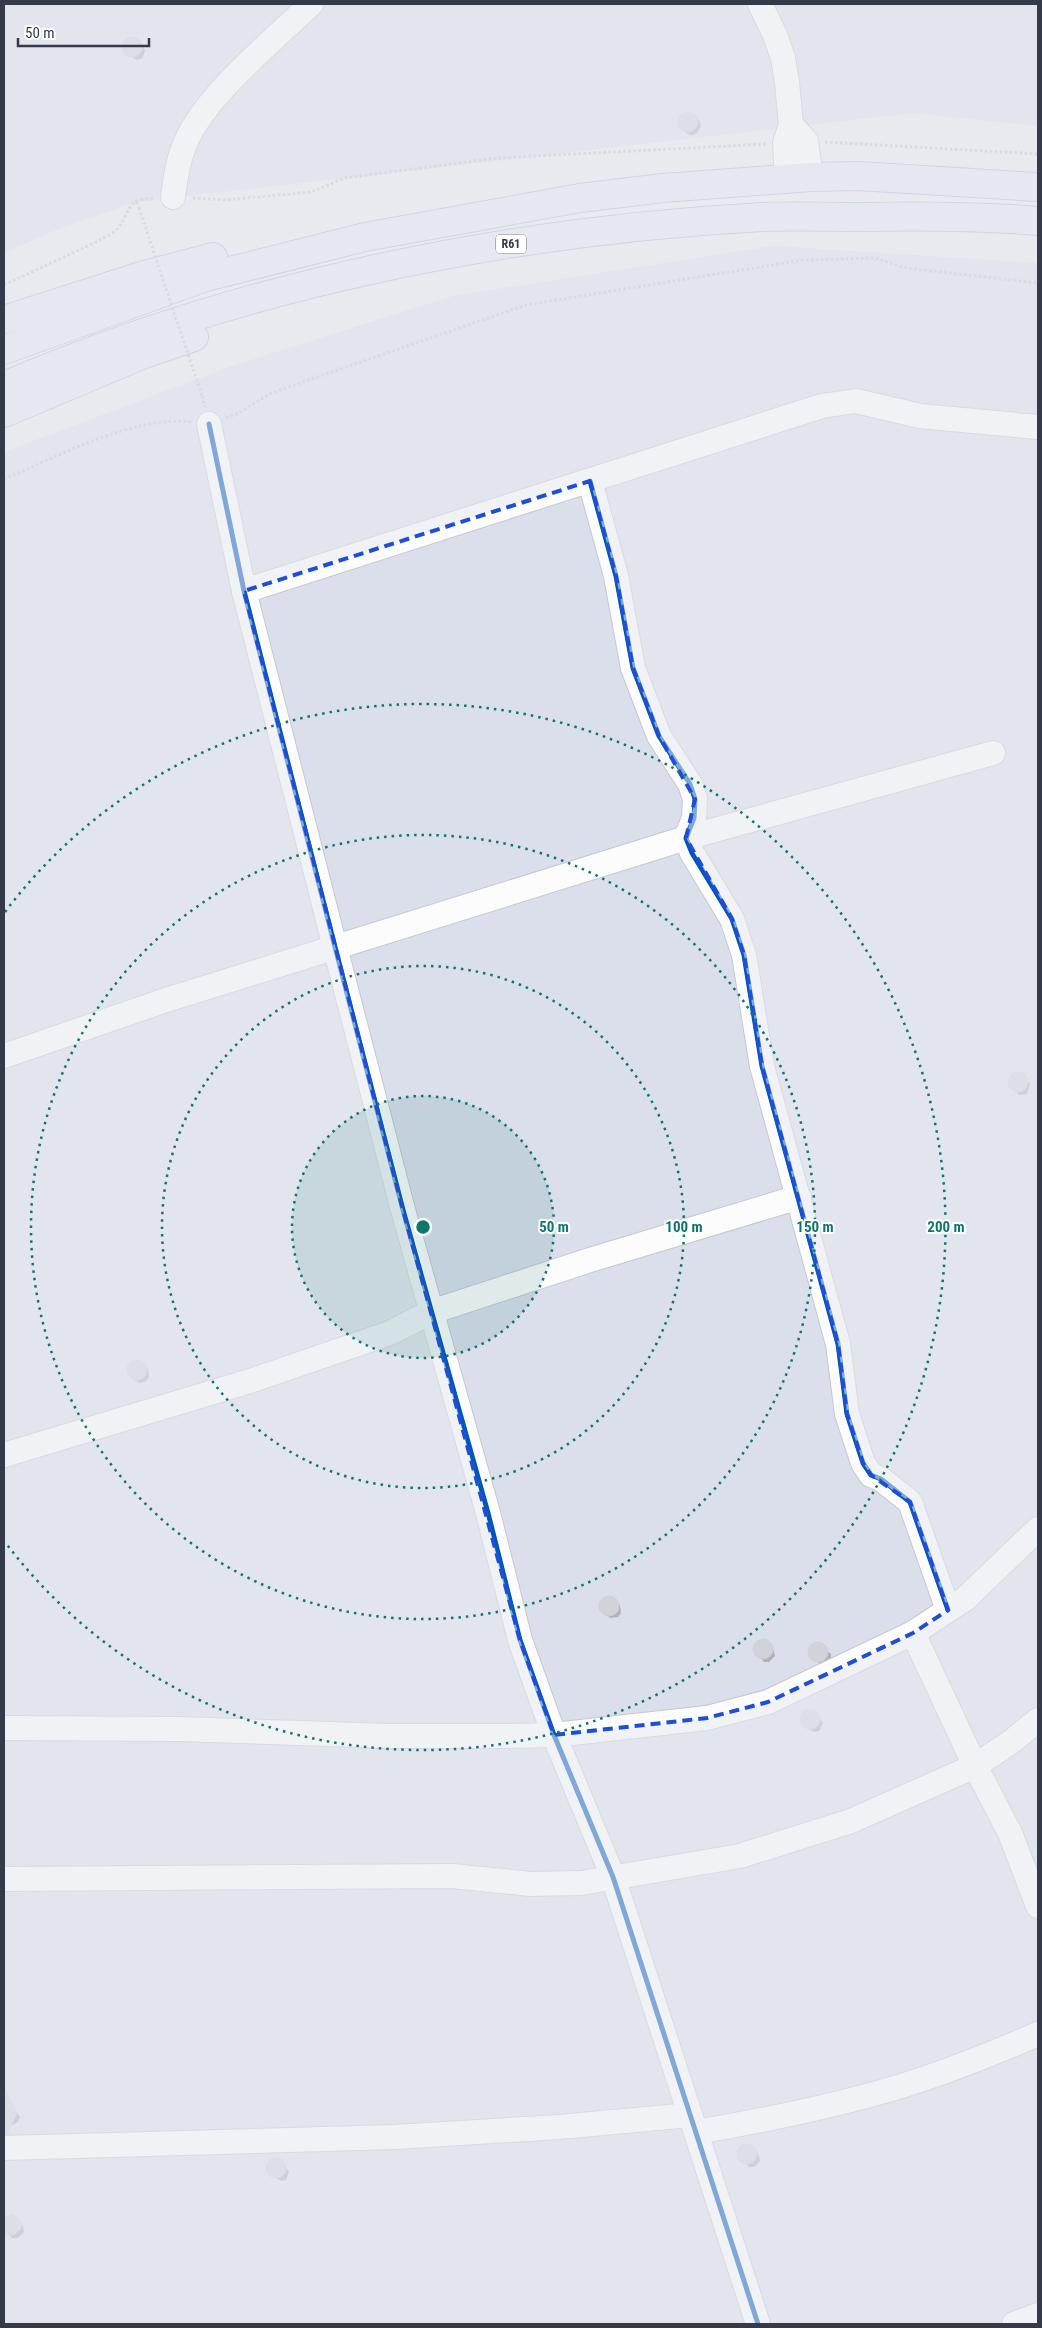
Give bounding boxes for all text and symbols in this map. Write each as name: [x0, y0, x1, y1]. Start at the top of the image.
scale bar: [18, 15, 149, 47]
text: 50 m: [25, 24, 55, 42]
road number: R61: [496, 234, 526, 253]
centre of rings: [414, 1218, 432, 1236]
text: 50 m: [539, 1218, 569, 1236]
text: 100 m: [665, 1218, 703, 1236]
text: 150 m: [796, 1218, 834, 1236]
text: 200 m: [927, 1218, 965, 1236]

